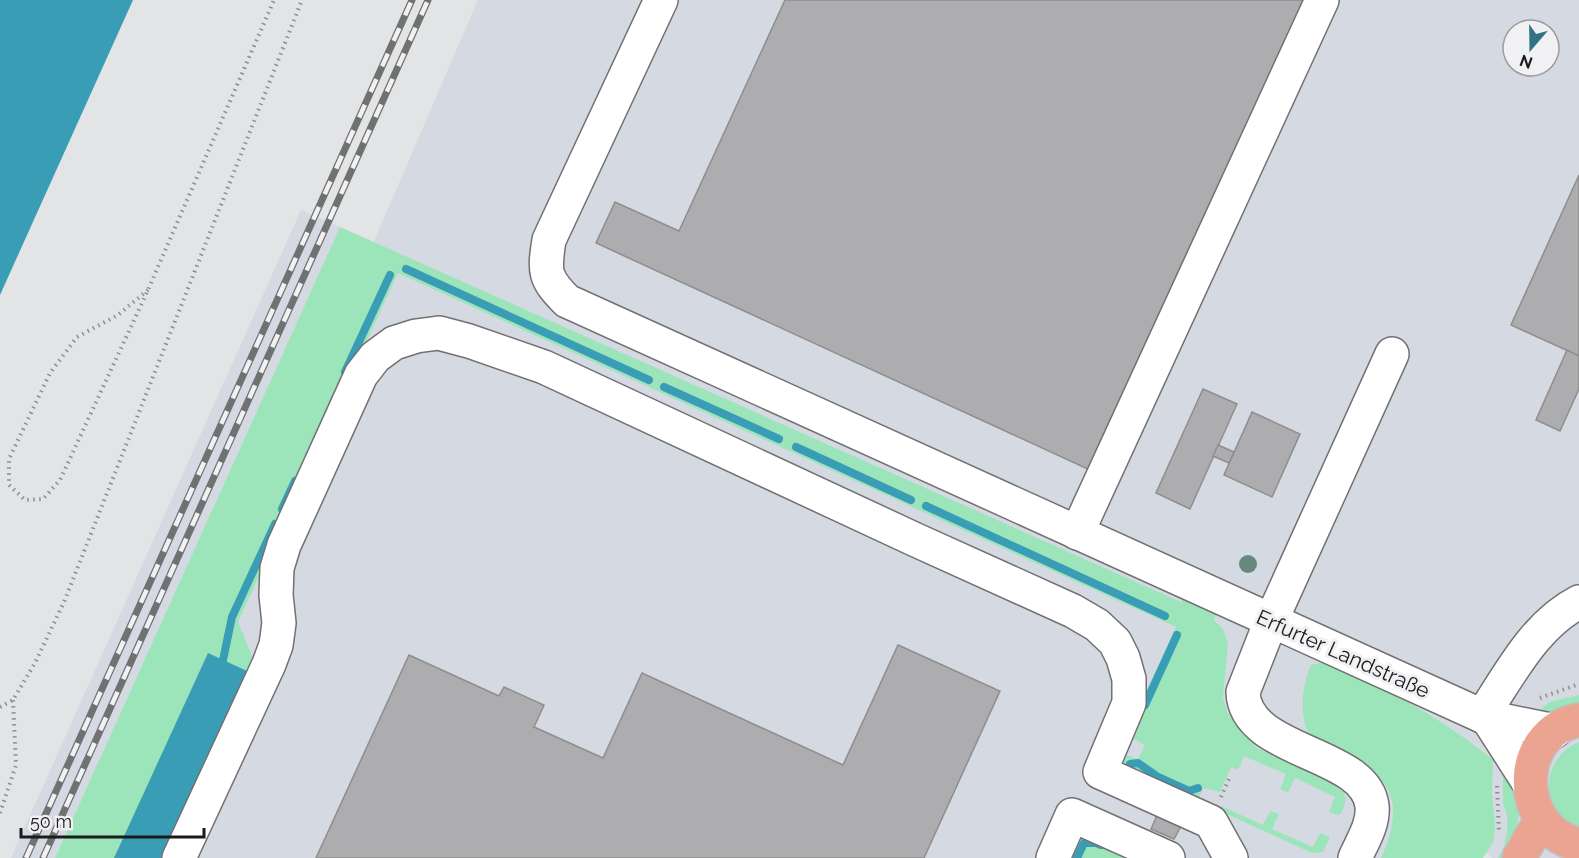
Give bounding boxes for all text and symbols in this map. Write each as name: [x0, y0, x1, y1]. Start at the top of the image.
north arrow: [1501, 18, 1561, 78]
text: N: [1517, 51, 1535, 73]
street label: Erfurter Landstraße: [1253, 604, 1434, 703]
scale bar: [21, 801, 204, 839]
text: 50 m: [30, 811, 72, 832]

